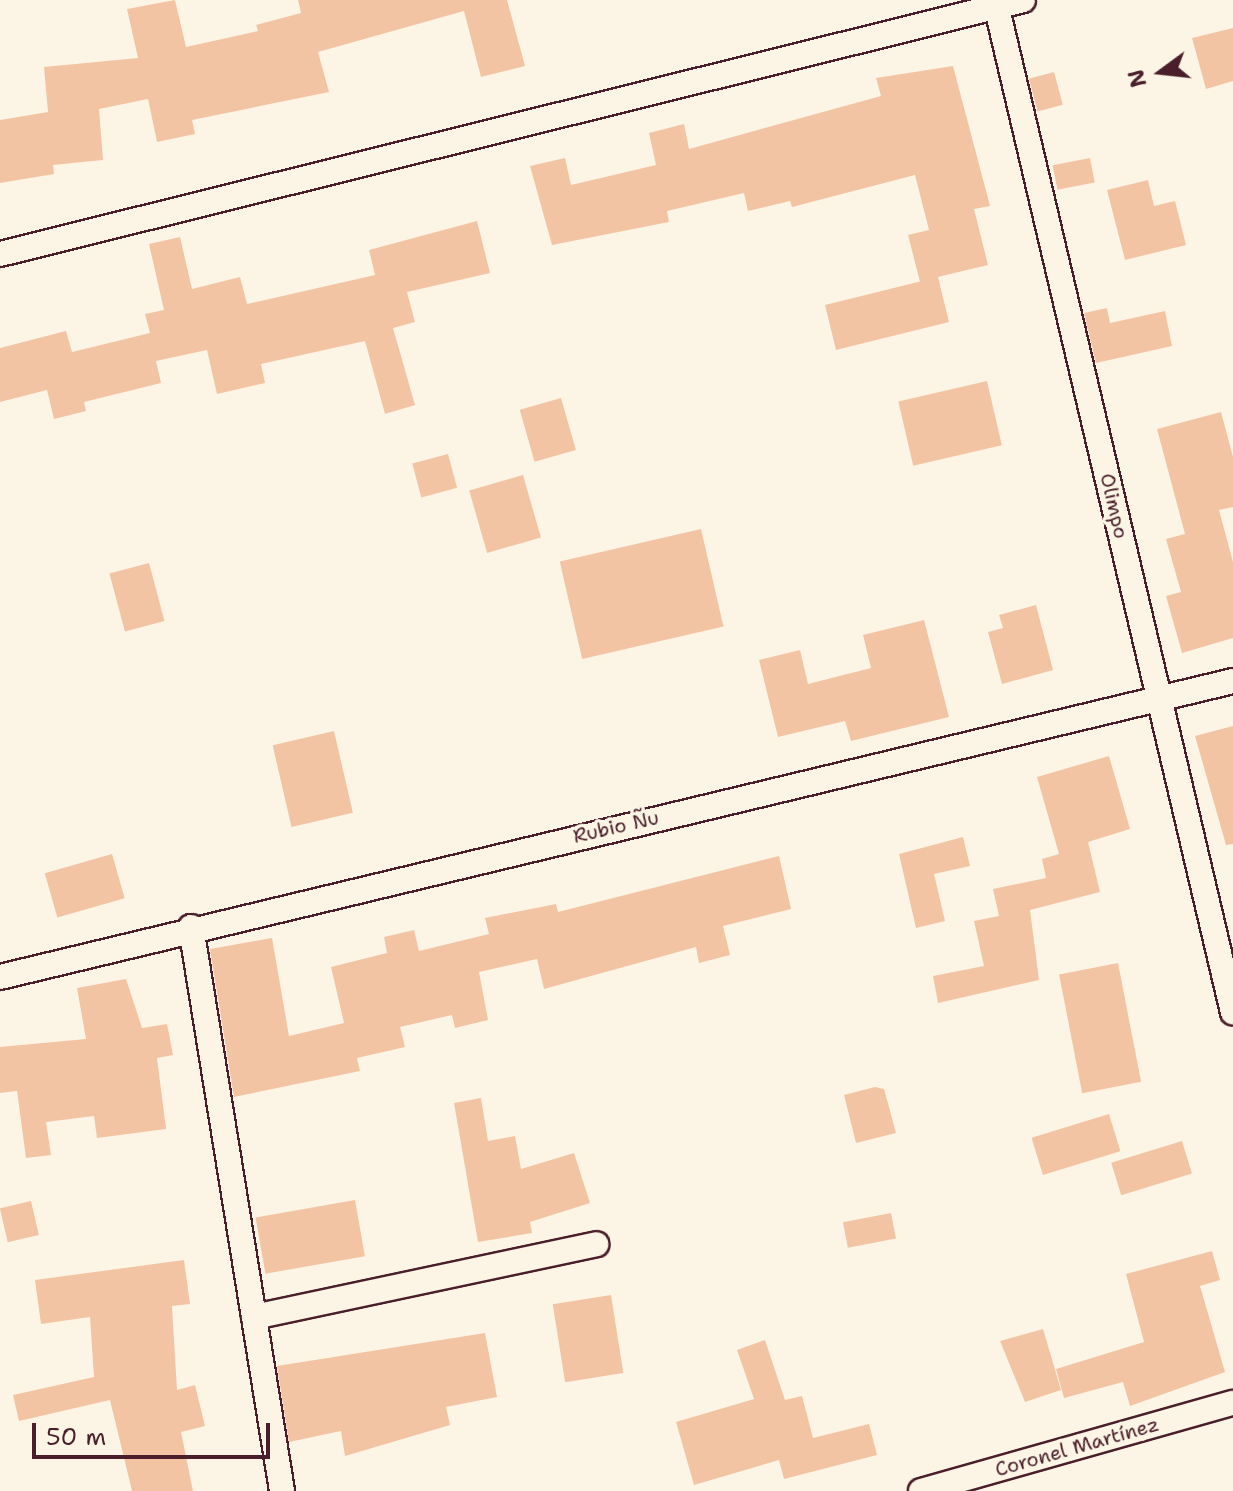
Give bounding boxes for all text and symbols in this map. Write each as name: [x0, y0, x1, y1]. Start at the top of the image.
north arrow: [1121, 32, 1201, 112]
text: N: [1121, 66, 1154, 91]
street label: Olimpo: [1095, 471, 1133, 541]
street label: Rubio Ñu: [571, 805, 661, 849]
scale bar: [36, 1407, 274, 1457]
street label: Coronel Martínez: [992, 1412, 1162, 1482]
text: 50 m: [46, 1421, 106, 1453]

